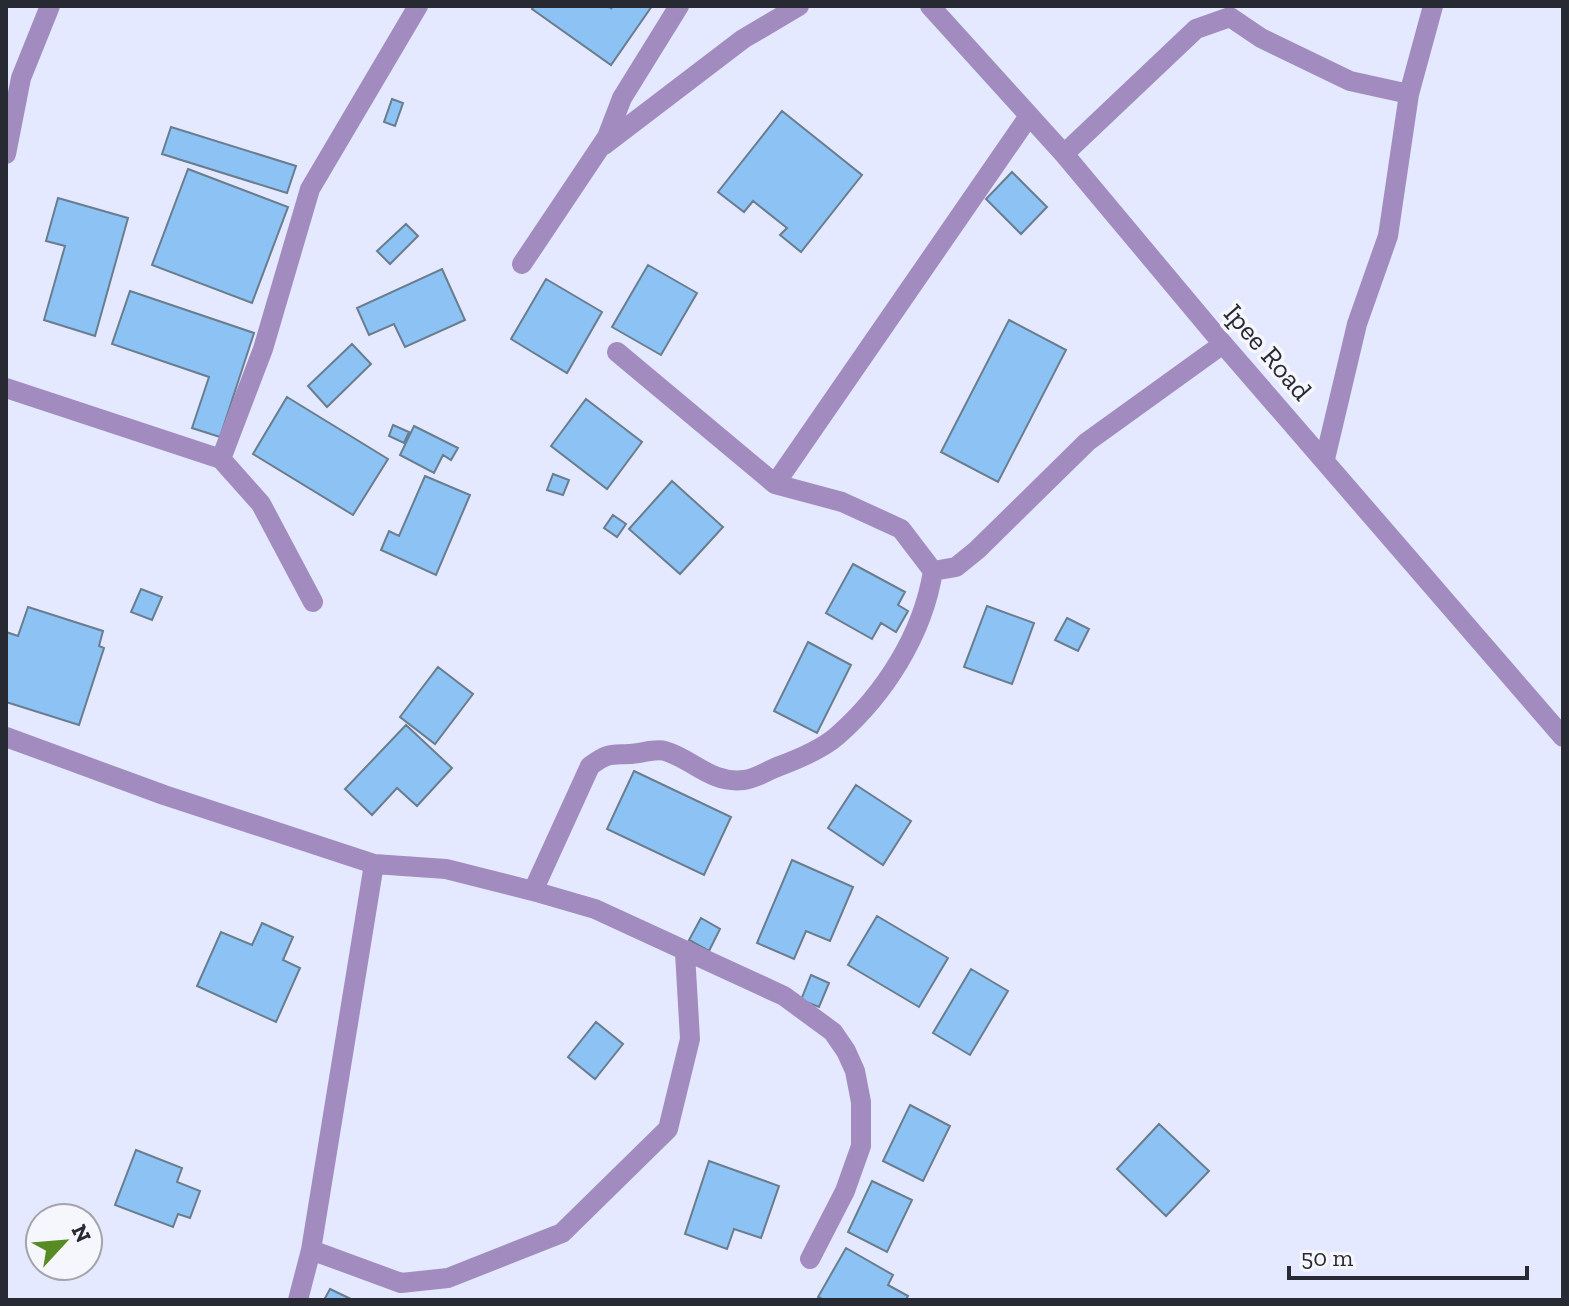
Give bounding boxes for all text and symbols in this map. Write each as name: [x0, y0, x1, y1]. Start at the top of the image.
street label: Ipee Road: [1217, 297, 1319, 407]
north arrow: [24, 1202, 104, 1282]
text: N: [66, 1220, 97, 1247]
scale bar: [1289, 1230, 1527, 1280]
text: 50 m: [1301, 1243, 1354, 1272]

